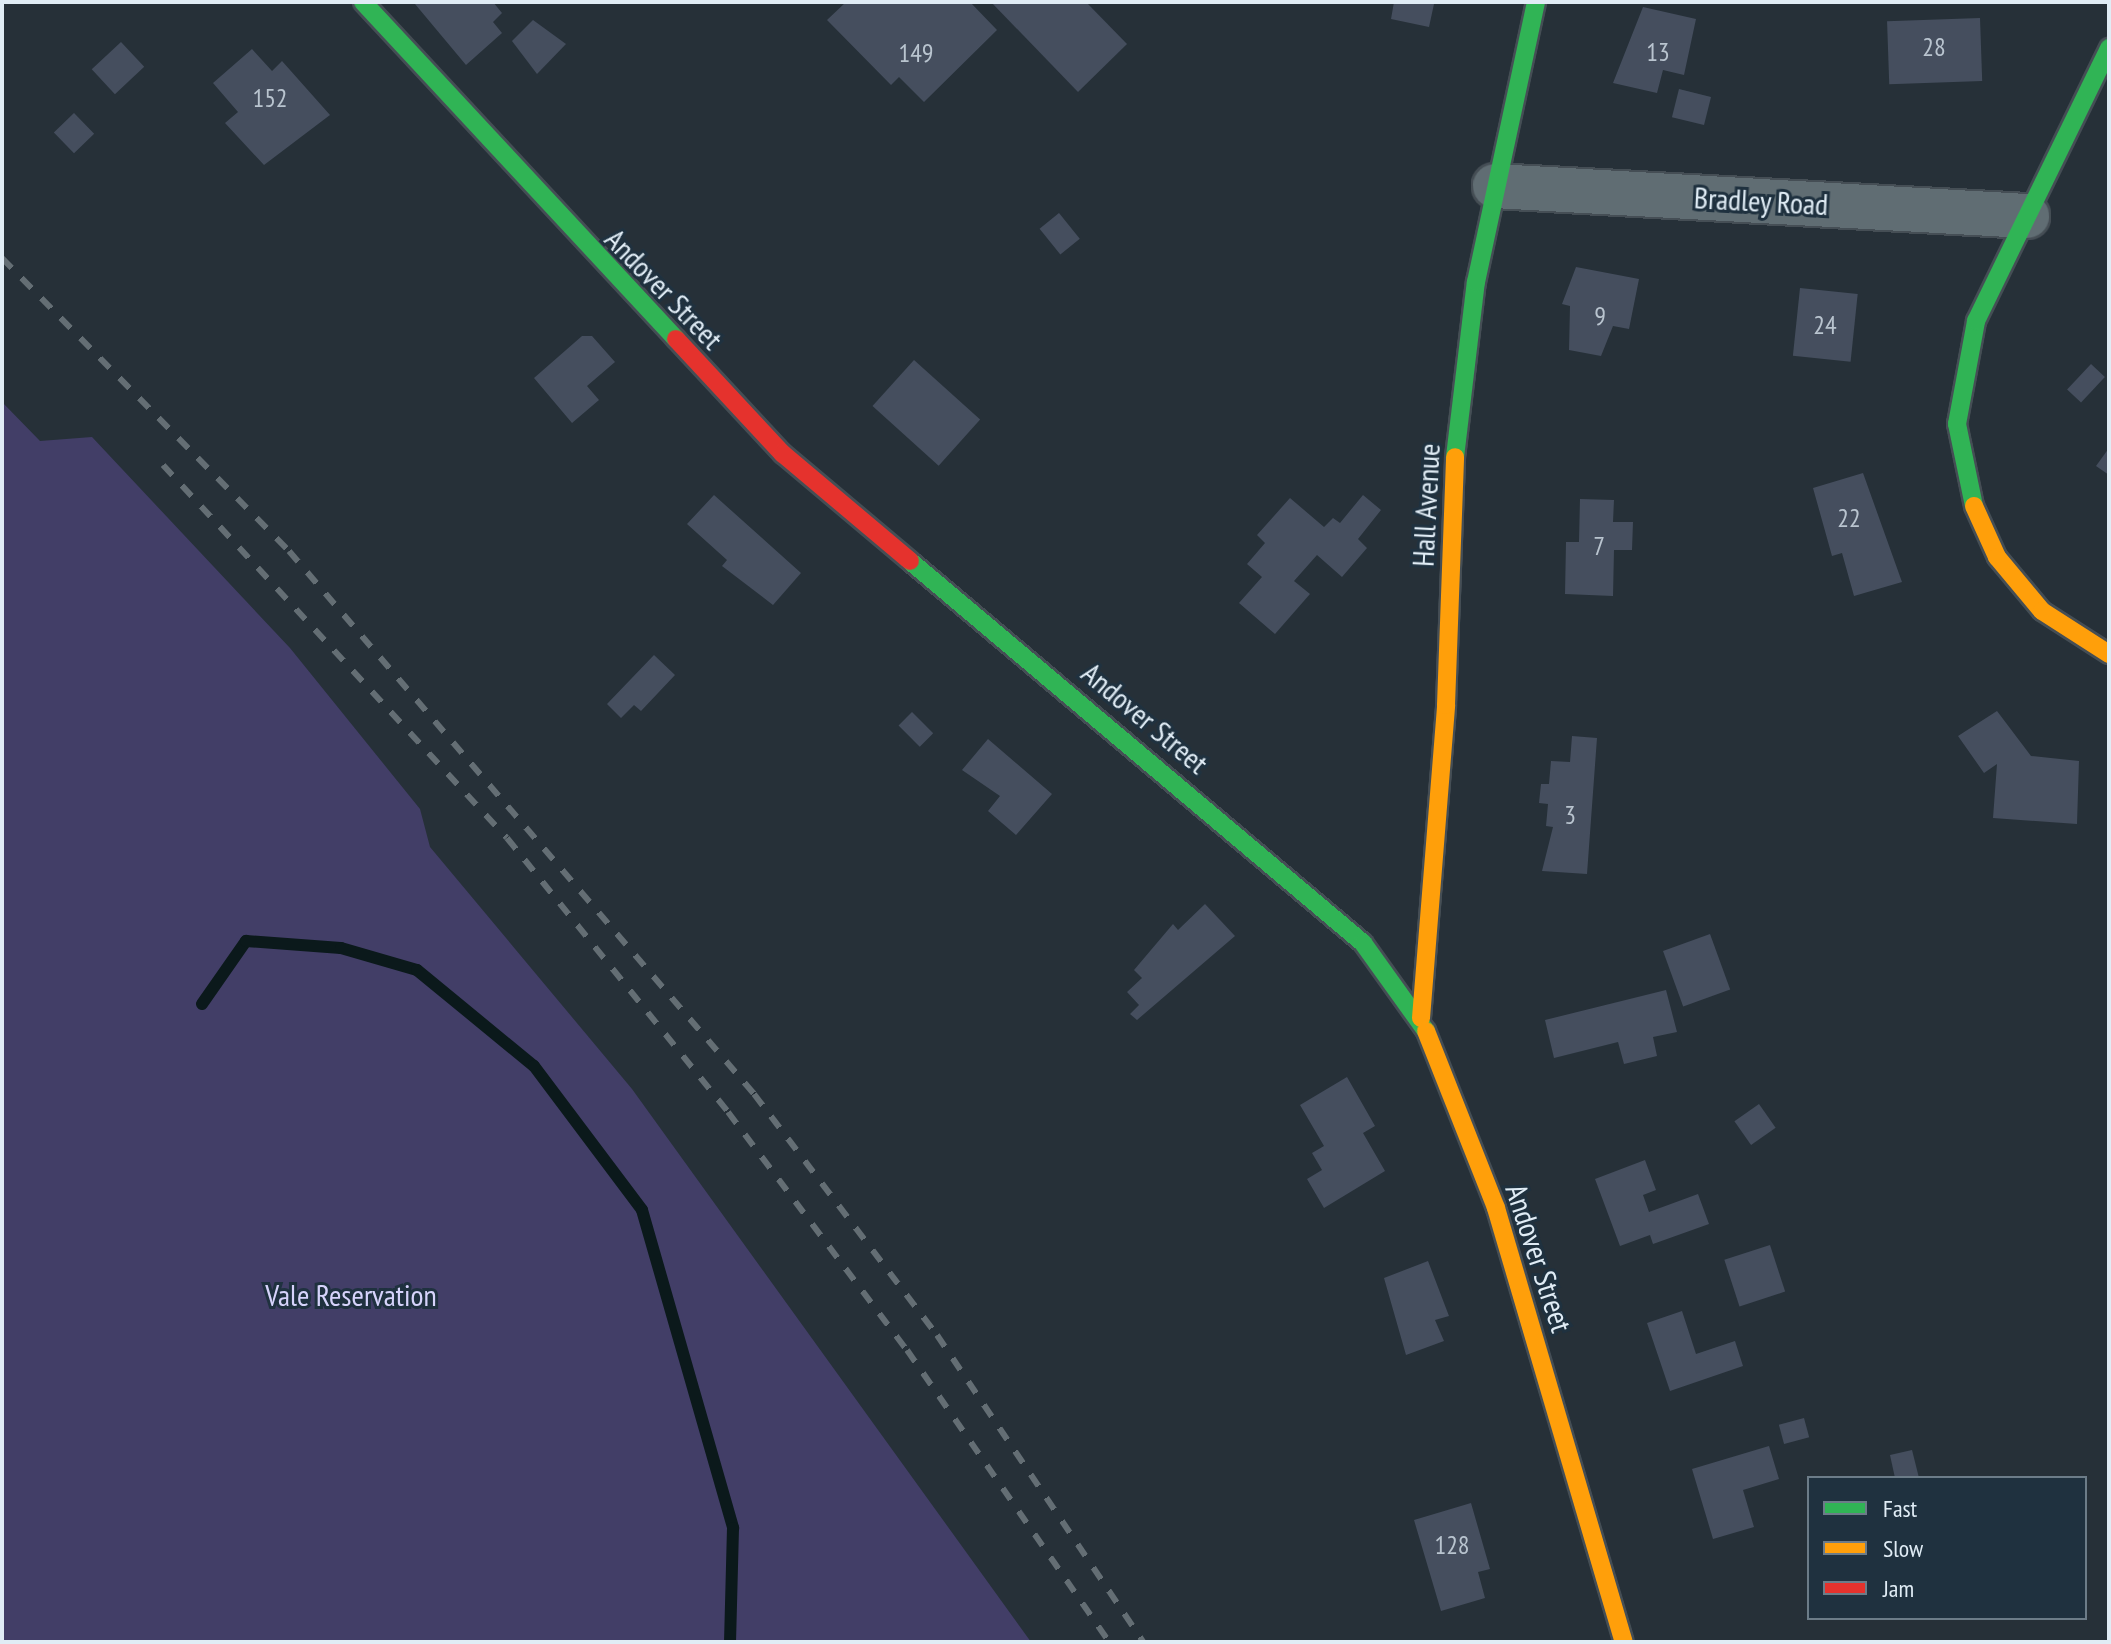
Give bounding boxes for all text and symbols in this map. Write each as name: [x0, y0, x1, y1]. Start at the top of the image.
house number: 28: [1922, 31, 1946, 63]
house number: 13: [1646, 36, 1670, 68]
house number: 149: [898, 37, 934, 69]
house number: 152: [252, 82, 288, 114]
street label: Bradley Road: [1693, 179, 1829, 223]
street label: Andover Street: [598, 221, 730, 357]
house number: 9: [1594, 300, 1606, 332]
house number: 24: [1813, 309, 1837, 341]
street label: Hall Avenue: [1405, 442, 1447, 568]
house number: 22: [1837, 502, 1861, 534]
house number: 7: [1593, 530, 1605, 562]
street label: Andover Street: [1075, 655, 1215, 781]
house number: 3: [1564, 799, 1576, 831]
street label: Andover Street: [1498, 1179, 1580, 1337]
park label: Vale Reservation: [265, 1277, 437, 1313]
legend: [1807, 1476, 2087, 1620]
text: Fast: [1883, 1493, 1917, 1524]
house number: 128: [1434, 1529, 1470, 1561]
text: Slow: [1883, 1533, 1923, 1564]
text: Jam: [1883, 1573, 1914, 1604]

